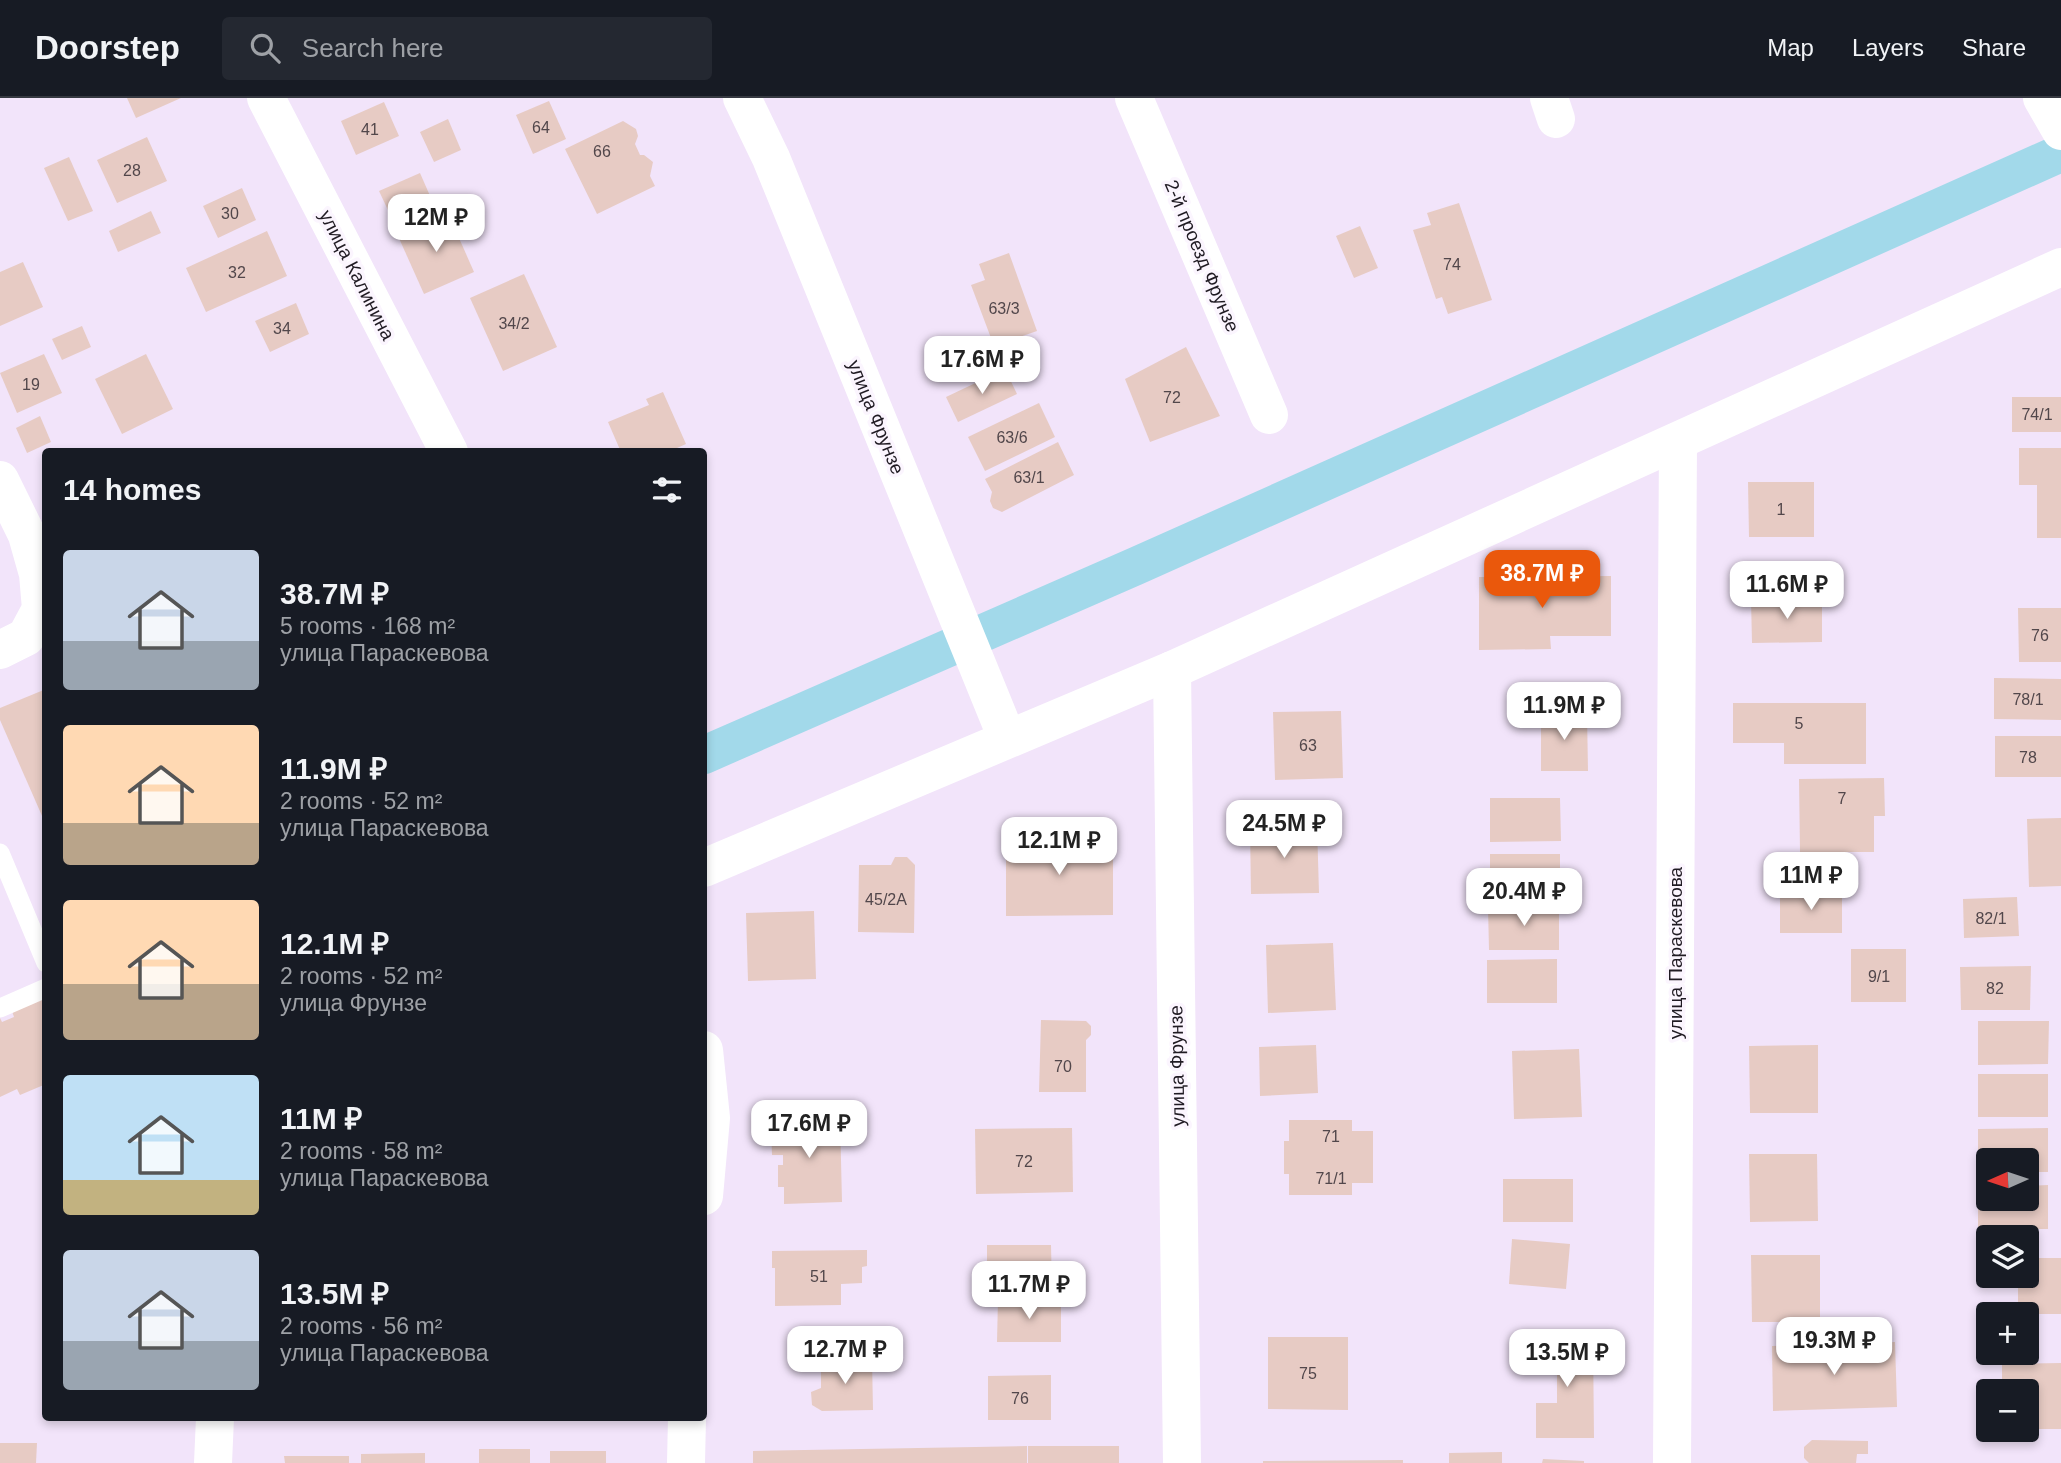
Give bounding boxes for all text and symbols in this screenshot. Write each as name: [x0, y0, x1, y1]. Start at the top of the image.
search box: [222, 17, 712, 80]
text: Doorstep: [35, 29, 180, 66]
icon: search: [246, 29, 284, 67]
text: Search here: [302, 33, 444, 63]
text: Map: [1767, 34, 1814, 61]
text: Layers: [1852, 34, 1924, 61]
text: Share: [1962, 34, 2026, 61]
house number: 64: [532, 119, 550, 136]
house number: 41: [361, 121, 379, 138]
house number: 66: [593, 143, 611, 160]
house number: 28: [123, 162, 141, 179]
street label: 2-й проезд Фрунзе: [1161, 177, 1243, 335]
pin: 12M ₽: [387, 194, 485, 254]
text: 12M ₽: [404, 204, 468, 230]
house number: 30: [221, 205, 239, 222]
street label: улица Калинина: [315, 207, 399, 344]
house number: 74: [1443, 256, 1461, 273]
house number: 32: [228, 264, 246, 281]
house number: 63/3: [988, 300, 1020, 317]
house number: 34/2: [498, 315, 530, 332]
house number: 34: [273, 320, 291, 337]
pin: 17.6M ₽: [917, 336, 1047, 396]
text: 17.6M ₽: [940, 346, 1024, 372]
street label: улица Фрунзе: [844, 357, 908, 477]
house number: 19: [22, 376, 40, 393]
house number: 72: [1163, 389, 1181, 406]
house number: 74/1: [2021, 406, 2053, 423]
house number: 63/6: [996, 429, 1028, 446]
house number: 63/1: [1013, 469, 1045, 486]
icon: filters: [648, 471, 686, 509]
text: 14 homes: [63, 473, 201, 506]
house number: 1: [1777, 501, 1786, 518]
pin: 38.7M ₽: [1477, 550, 1607, 610]
text: 38.7M ₽: [1500, 560, 1584, 586]
pin: 11.6M ₽: [1722, 561, 1852, 621]
text: 11.6M ₽: [1746, 571, 1828, 597]
text: 38.7M ₽: [280, 577, 389, 610]
icon: home: [119, 578, 203, 662]
text: 5 rooms · 168 m²: [280, 613, 455, 639]
house number: 76: [2031, 627, 2049, 644]
text: улица Параскевова: [280, 640, 489, 666]
pin: 11.9M ₽: [1499, 682, 1629, 742]
house number: 78/1: [2012, 691, 2044, 708]
text: 11.9M ₽: [1523, 692, 1605, 718]
house number: 5: [1795, 715, 1804, 732]
house number: 63: [1299, 737, 1317, 754]
house number: 78: [2019, 749, 2037, 766]
text: 11.9M ₽: [280, 752, 388, 785]
icon: home: [119, 753, 203, 837]
text: 2 rooms · 52 m²: [280, 788, 442, 814]
house number: 7: [1838, 790, 1847, 807]
pin: 24.5M ₽: [1219, 800, 1349, 860]
text: 24.5M ₽: [1242, 810, 1326, 836]
text: улица Параскевова: [280, 815, 489, 841]
pin: 12.1M ₽: [994, 818, 1124, 877]
text: 12.1M ₽: [1017, 827, 1101, 853]
pin: 11M ₽: [1762, 852, 1860, 912]
text: 11M ₽: [1779, 862, 1843, 888]
street label: улица Параскевова: [1665, 866, 1686, 1039]
pin: 20.4M ₽: [1459, 868, 1589, 928]
text: 20.4M ₽: [1482, 878, 1566, 904]
house number: 45/2А: [865, 891, 907, 908]
house number: 82/1: [1975, 910, 2007, 927]
text: 12.1M ₽: [280, 927, 389, 960]
icon: home: [119, 928, 203, 1012]
text: 2 rooms · 52 m²: [280, 963, 442, 989]
house number: 9/1: [1868, 968, 1890, 985]
house number: 82: [1986, 980, 2004, 997]
text: улица Фрунзе: [280, 990, 427, 1016]
street label: улица Фрунзе: [1165, 1005, 1189, 1127]
house number: 70: [1054, 1058, 1072, 1075]
pin: 17.6M ₽: [744, 1100, 874, 1160]
text: 11M ₽: [280, 1102, 363, 1135]
icon: home: [119, 1103, 203, 1187]
text: 17.6M ₽: [767, 1110, 851, 1136]
house number: 71: [1322, 1128, 1340, 1145]
text: 2 rooms · 58 m²: [280, 1138, 442, 1164]
north arrow: [1976, 1148, 2039, 1211]
map controls: [1976, 1148, 2039, 1442]
house number: 72: [1015, 1153, 1033, 1170]
text: улица Параскевова: [280, 1165, 489, 1191]
house number: 71/1: [1315, 1170, 1347, 1187]
button: layers: [1976, 1225, 2039, 1288]
pin: 11.7M ₽: [964, 1262, 1094, 1321]
house number: 51: [810, 1268, 828, 1285]
text: 11.7M ₽: [988, 1271, 1070, 1297]
text: 13.5M ₽: [280, 1277, 389, 1310]
icon: home: [119, 1278, 203, 1362]
button: +: [1976, 1302, 2039, 1365]
text: 2 rooms · 56 m²: [280, 1313, 442, 1339]
pin: 19.3M ₽: [1769, 1318, 1899, 1377]
pin: 12.7M ₽: [780, 1326, 910, 1386]
text: 19.3M ₽: [1792, 1327, 1876, 1353]
pin: 13.5M ₽: [1502, 1330, 1632, 1389]
text: 12.7M ₽: [803, 1336, 887, 1362]
text: 13.5M ₽: [1525, 1339, 1609, 1365]
text: улица Параскевова: [280, 1340, 489, 1366]
house number: 75: [1299, 1365, 1317, 1382]
button: −: [1976, 1379, 2039, 1442]
house number: 76: [1011, 1390, 1029, 1407]

